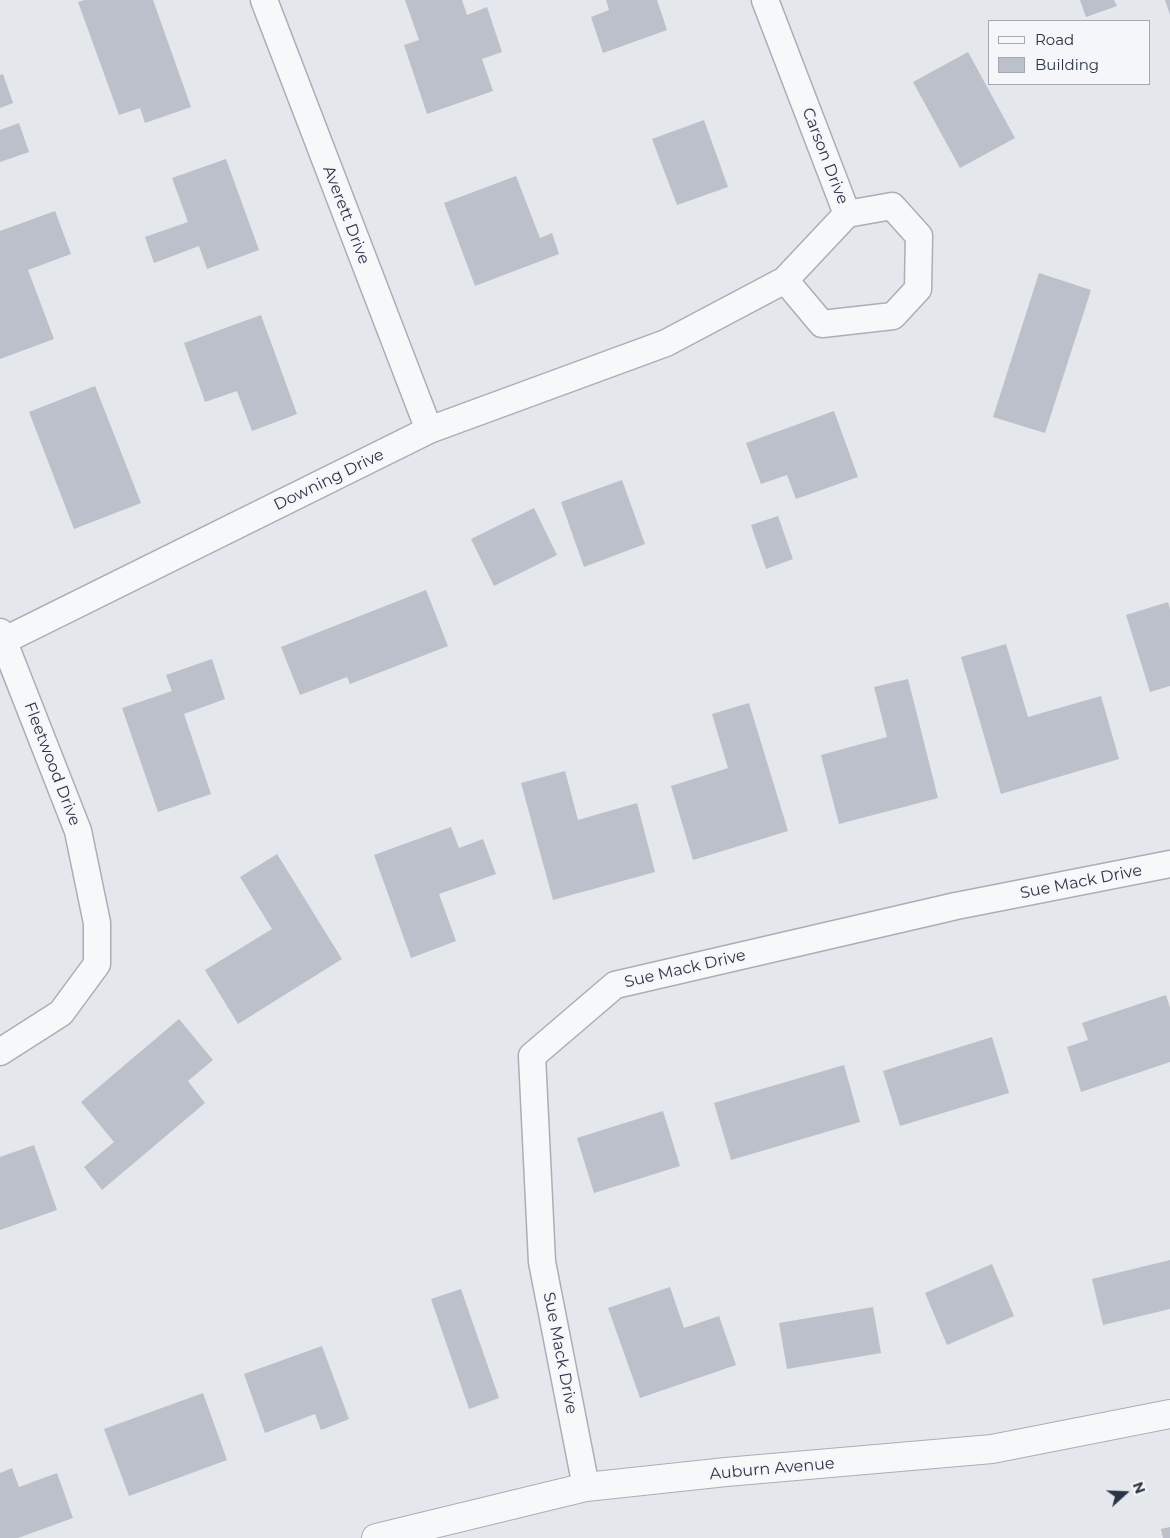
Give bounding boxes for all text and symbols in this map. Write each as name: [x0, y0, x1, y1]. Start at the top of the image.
legend: [988, 20, 1150, 85]
text: Road: [1035, 30, 1074, 49]
text: Building: [1035, 55, 1099, 74]
street label: Carson Drive: [798, 105, 852, 207]
street label: Averett Drive: [318, 163, 374, 267]
street label: Downing Drive: [271, 445, 387, 515]
street label: Fleetwood Drive: [20, 699, 84, 829]
street label: Sue Mack Drive: [1018, 861, 1144, 903]
street label: Sue Mack Drive: [623, 946, 747, 992]
street label: Sue Mack Drive: [539, 1290, 581, 1416]
street label: Auburn Avenue: [709, 1454, 835, 1484]
north arrow: [1100, 1468, 1150, 1518]
text: N: [1129, 1479, 1149, 1496]

